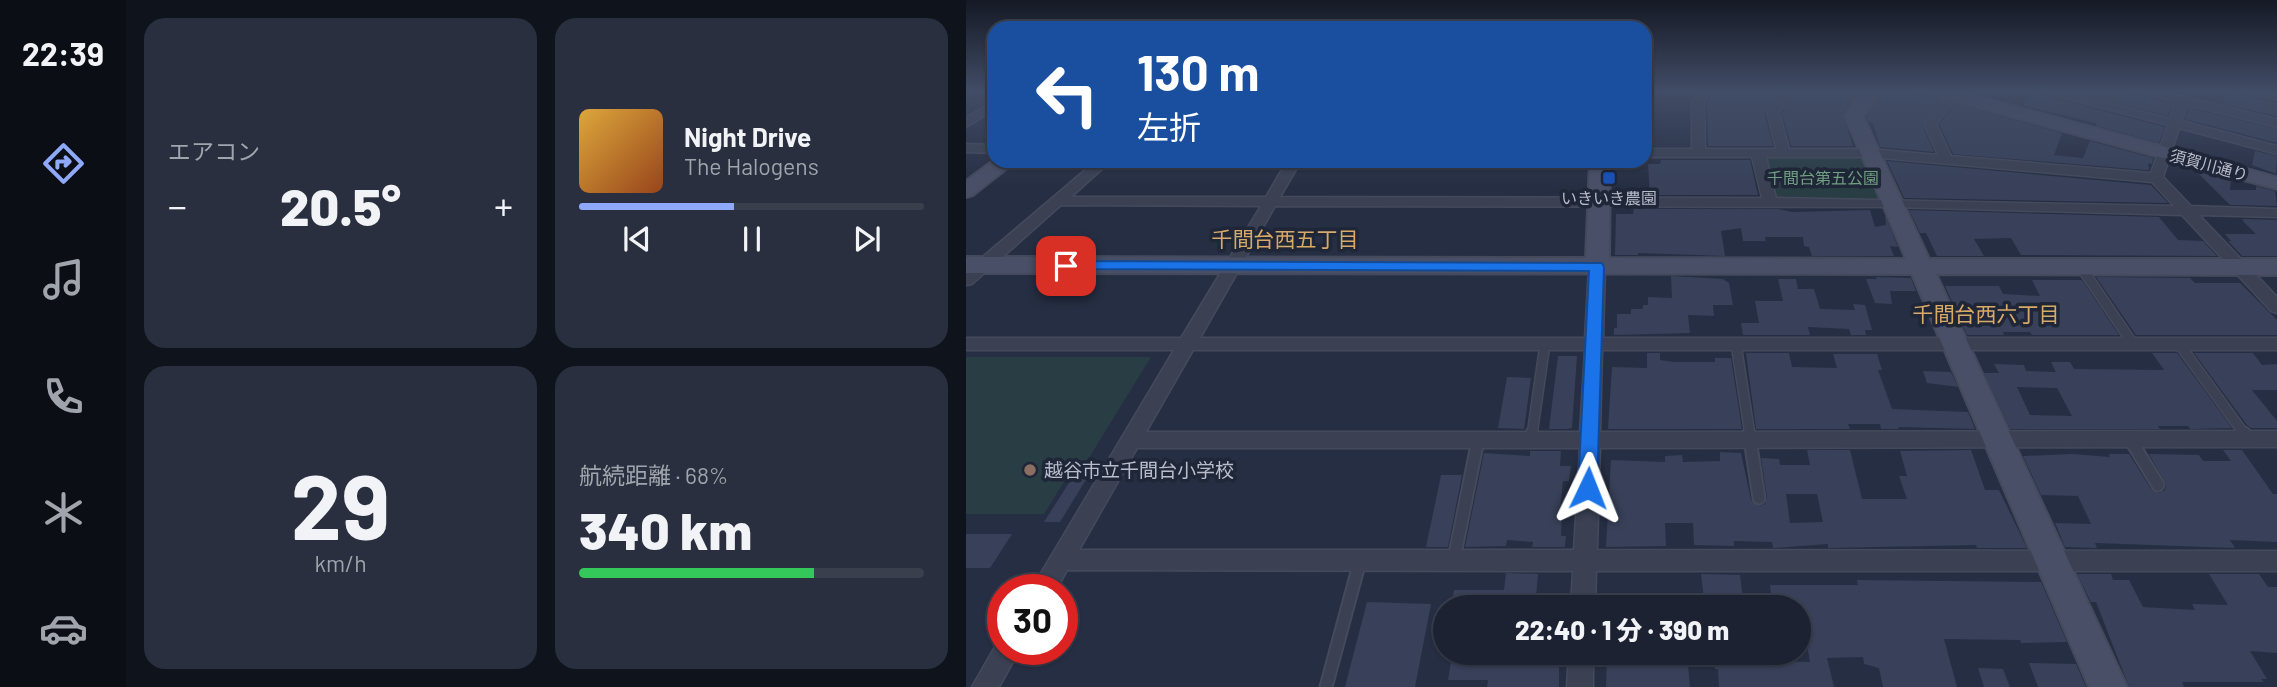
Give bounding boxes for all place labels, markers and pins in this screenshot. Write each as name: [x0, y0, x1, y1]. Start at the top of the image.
marker: いきいき農園: [1601, 170, 1617, 186]
place label: いきいき農園: [1561, 188, 1657, 207]
pin: [1036, 236, 1096, 296]
place label: 越谷市立千間台小学校: [1044, 458, 1234, 481]
marker: 越谷市立千間台小学校: [1022, 462, 1038, 478]

